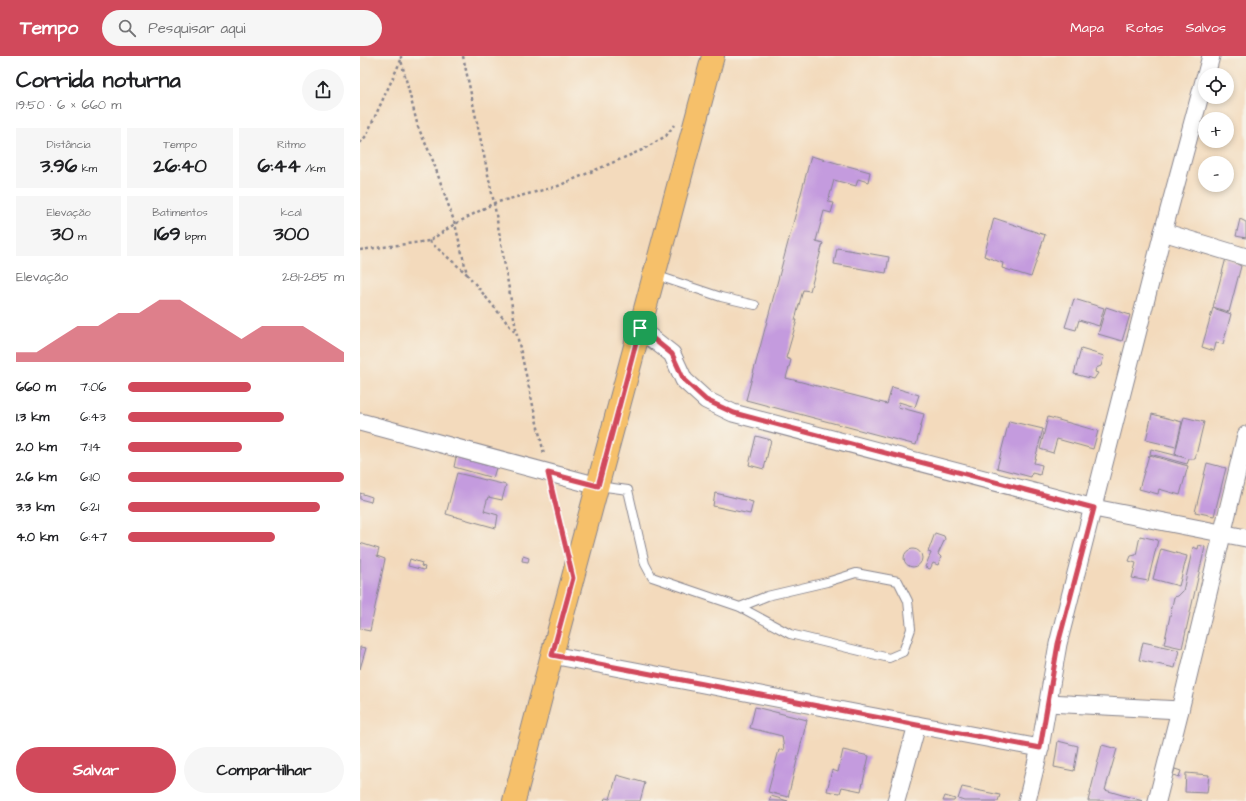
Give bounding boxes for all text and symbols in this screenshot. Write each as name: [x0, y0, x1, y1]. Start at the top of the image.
search box: [102, 10, 382, 46]
text: Tempo: [20, 15, 78, 42]
icon: search: [116, 17, 138, 39]
text: Pesquisar aqui: [148, 18, 246, 39]
text: Mapa: [1070, 18, 1104, 38]
text: Rotas: [1126, 18, 1164, 38]
text: Salvos: [1186, 18, 1226, 38]
text: Corrida noturna: [16, 65, 181, 96]
map controls: [1198, 68, 1234, 192]
button: locate: [1198, 68, 1234, 104]
button: share: [302, 69, 344, 111]
text: 19:50 · 6 × 660 m: [16, 96, 121, 114]
button: +: [1198, 112, 1234, 148]
text: Distância: [47, 137, 91, 152]
text: Tempo: [163, 137, 197, 152]
text: Ritmo: [277, 137, 306, 152]
text: 3.96: [40, 152, 77, 180]
text: 26:40: [153, 152, 207, 180]
text: 6:44: [257, 152, 301, 180]
button: −: [1198, 156, 1234, 192]
text: km: [77, 161, 97, 176]
text: /km: [301, 161, 325, 176]
text: Elevação: [47, 205, 91, 220]
text: Batimentos: [152, 205, 208, 220]
text: kcal: [281, 205, 302, 220]
text: 30: [51, 220, 74, 248]
text: 169: [154, 220, 181, 248]
text: 300: [274, 220, 309, 248]
text: m: [74, 229, 87, 244]
text: bpm: [181, 229, 206, 244]
text: Elevação: [16, 268, 68, 286]
text: 281–285 m: [282, 268, 344, 286]
pin: [623, 311, 657, 345]
icon: arrive: [629, 317, 651, 339]
text: 660 m: [16, 378, 56, 396]
text: 7:06: [80, 378, 107, 396]
text: 1.3 km: [16, 408, 49, 426]
text: 6:43: [80, 408, 106, 426]
text: 2.0 km: [16, 438, 57, 456]
text: 7:14: [80, 438, 101, 456]
text: 2.6 km: [16, 468, 57, 486]
text: 6:10: [80, 468, 100, 486]
text: 3.3 km: [16, 498, 54, 516]
text: 6:21: [80, 498, 99, 516]
text: 4.0 km: [16, 528, 58, 546]
text: 6:47: [80, 528, 107, 546]
button: Salvar: [16, 747, 176, 793]
button: Compartilhar: [184, 747, 344, 793]

